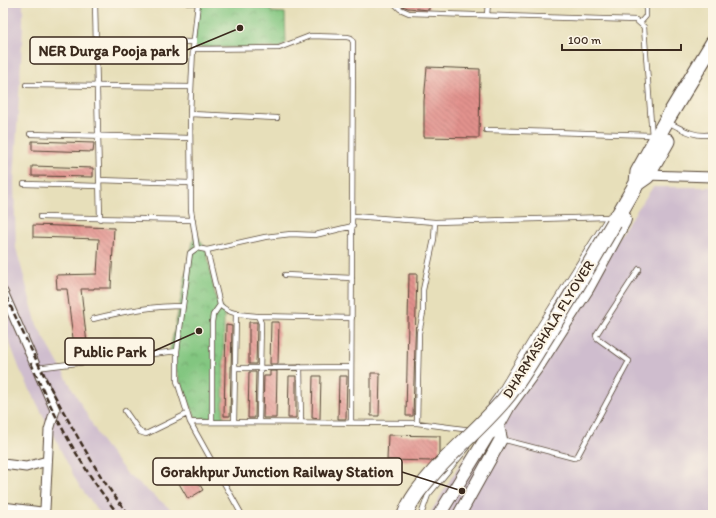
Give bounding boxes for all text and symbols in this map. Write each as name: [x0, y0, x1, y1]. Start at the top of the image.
scale bar: [562, 26, 681, 52]
text: 100 m: [568, 33, 601, 47]
callout: NER Durga Pooja park: [30, 37, 187, 64]
text: NER Durga Pooja park: [38, 42, 180, 61]
street label: DHARMASHALA FLYOVER: [499, 257, 598, 401]
callout: Public Park: [65, 338, 154, 365]
text: Public Park: [73, 343, 147, 361]
callout: Gorakhpur Junction Railway Station: [153, 458, 402, 485]
text: Gorakhpur Junction Railway Station: [160, 463, 394, 482]

